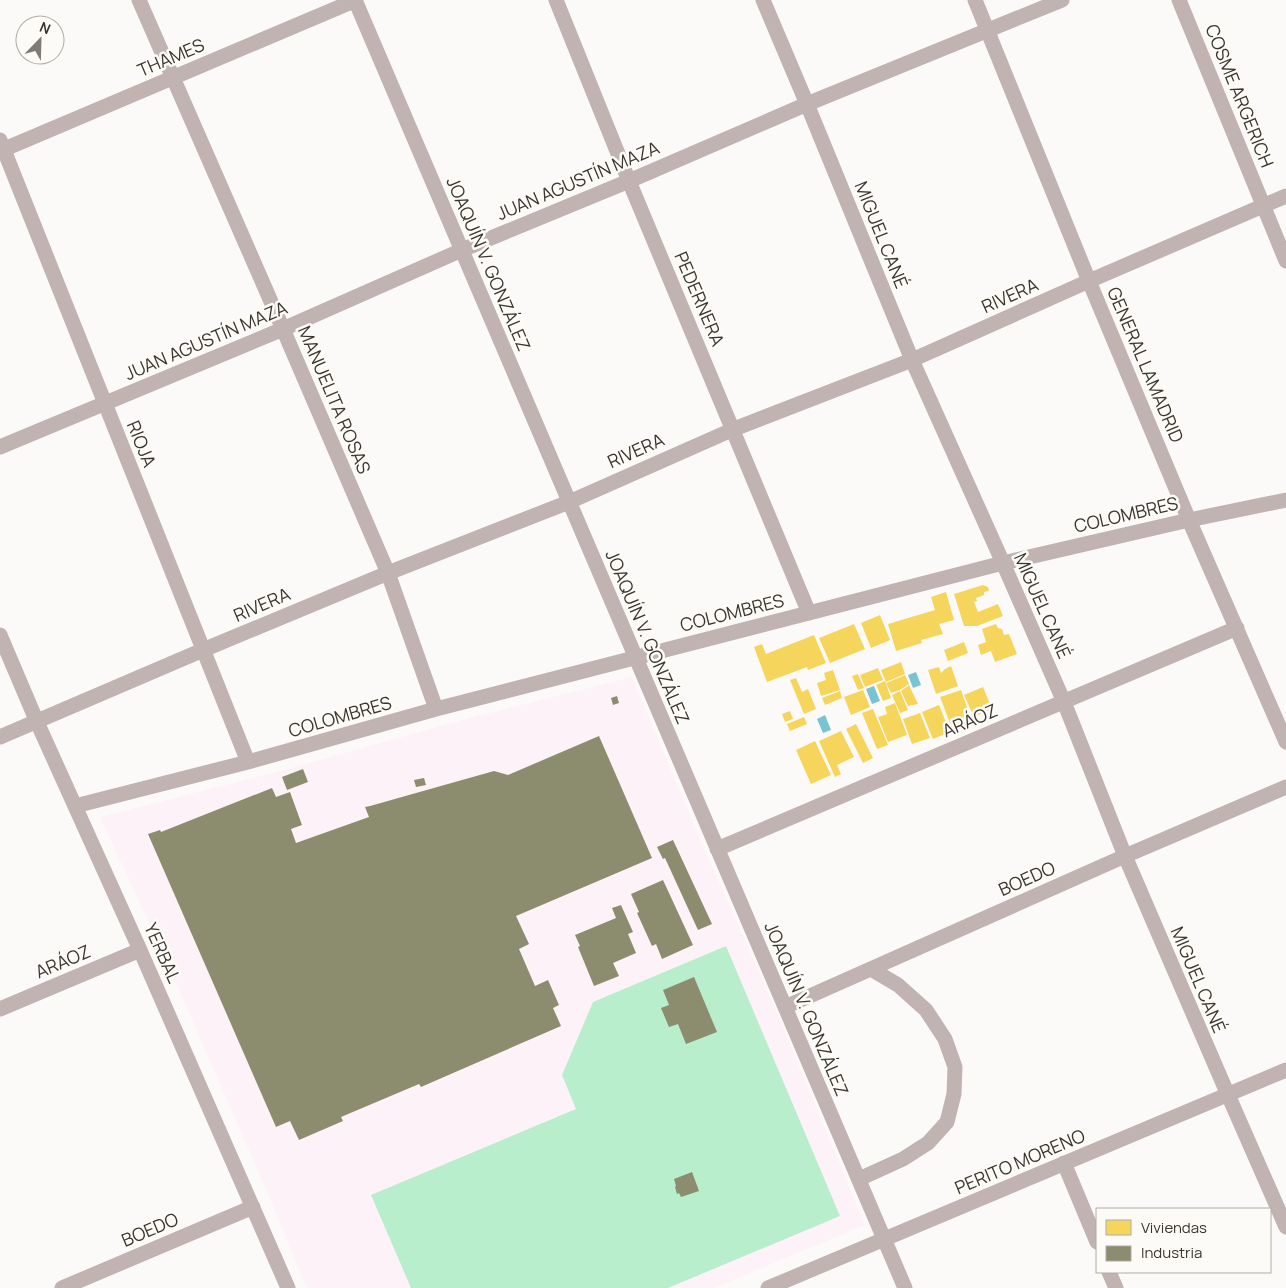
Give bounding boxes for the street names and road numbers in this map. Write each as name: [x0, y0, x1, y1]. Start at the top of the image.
street label: COSME ARGERICH: [1200, 20, 1280, 171]
street label: THAMES: [133, 32, 208, 82]
street label: JUAN AGUSTÍN MAZA: [493, 135, 663, 225]
street label: JOAQUÍN V. GONZÁLEZ: [441, 173, 536, 354]
street label: MIGUEL CANÉ: [850, 178, 914, 292]
street label: PEDERNERA: [669, 248, 731, 350]
street label: RIVERA: [978, 272, 1042, 318]
street label: GENERAL LAMADRID: [1102, 283, 1190, 446]
street label: JUAN AGUSTÍN MAZA: [121, 295, 291, 385]
street label: MANUELITA ROSAS: [293, 322, 377, 477]
street label: RIOJA: [122, 417, 162, 471]
street label: RIVERA: [604, 427, 668, 473]
street label: COLOMBRES: [1071, 490, 1180, 538]
street label: JOAQUÍN V. GONZÁLEZ: [600, 546, 695, 727]
street label: MIGUEL CANÉ: [1009, 549, 1077, 662]
street label: RIVERA: [230, 581, 294, 627]
street label: COLOMBRES: [677, 588, 786, 637]
street label: COLOMBRES: [285, 690, 394, 742]
street label: ARÁOZ: [938, 698, 1001, 742]
street label: BOEDO: [995, 855, 1059, 901]
street label: JOAQUÍN V. GONZÁLEZ: [759, 918, 854, 1099]
street label: YERBAL: [139, 919, 187, 986]
street label: MIGUEL CANÉ: [1166, 923, 1232, 1036]
street label: ARÁOZ: [31, 939, 94, 983]
street label: PERITO MORENO: [951, 1123, 1088, 1199]
street label: BOEDO: [118, 1206, 182, 1252]

